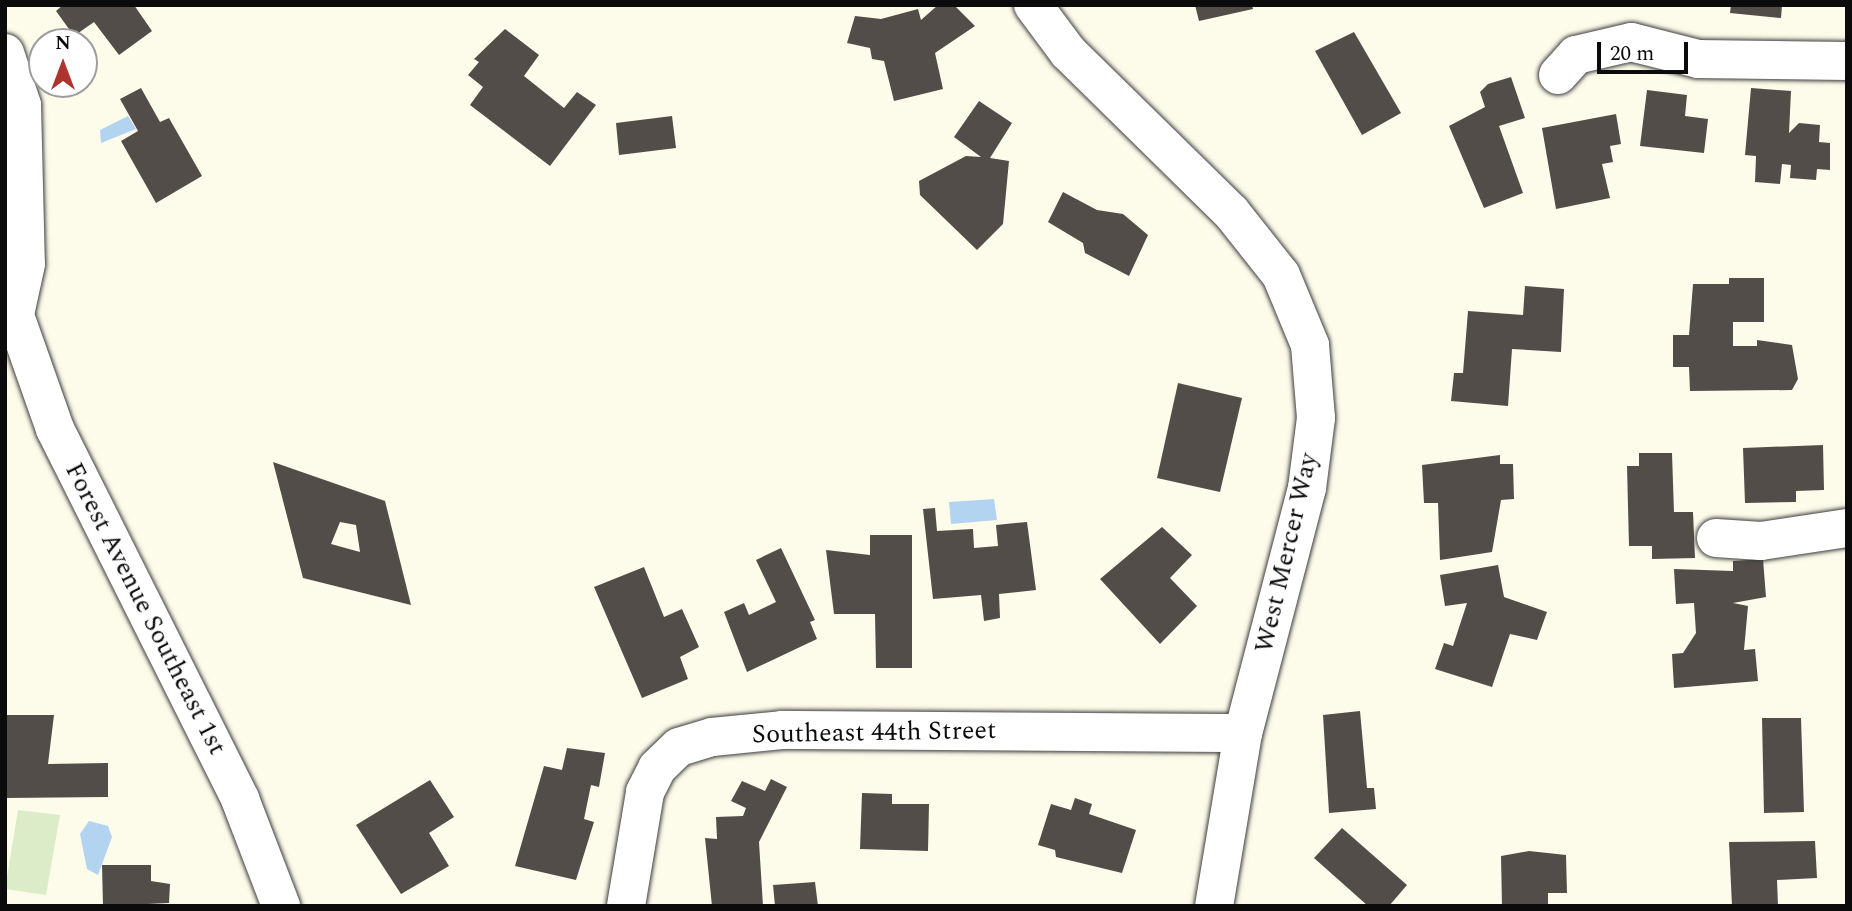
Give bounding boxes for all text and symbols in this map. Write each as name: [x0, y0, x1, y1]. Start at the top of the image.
north arrow: [28, 28, 98, 98]
scale bar: [1600, 28, 1691, 72]
text: N: [55, 29, 71, 58]
text: 20 m: [1610, 38, 1654, 70]
street label: West Mercer Way: [1249, 450, 1325, 656]
street label: Forest Avenue Southeast 1st: [58, 458, 232, 760]
street label: Southeast 44th Street: [752, 715, 996, 751]

